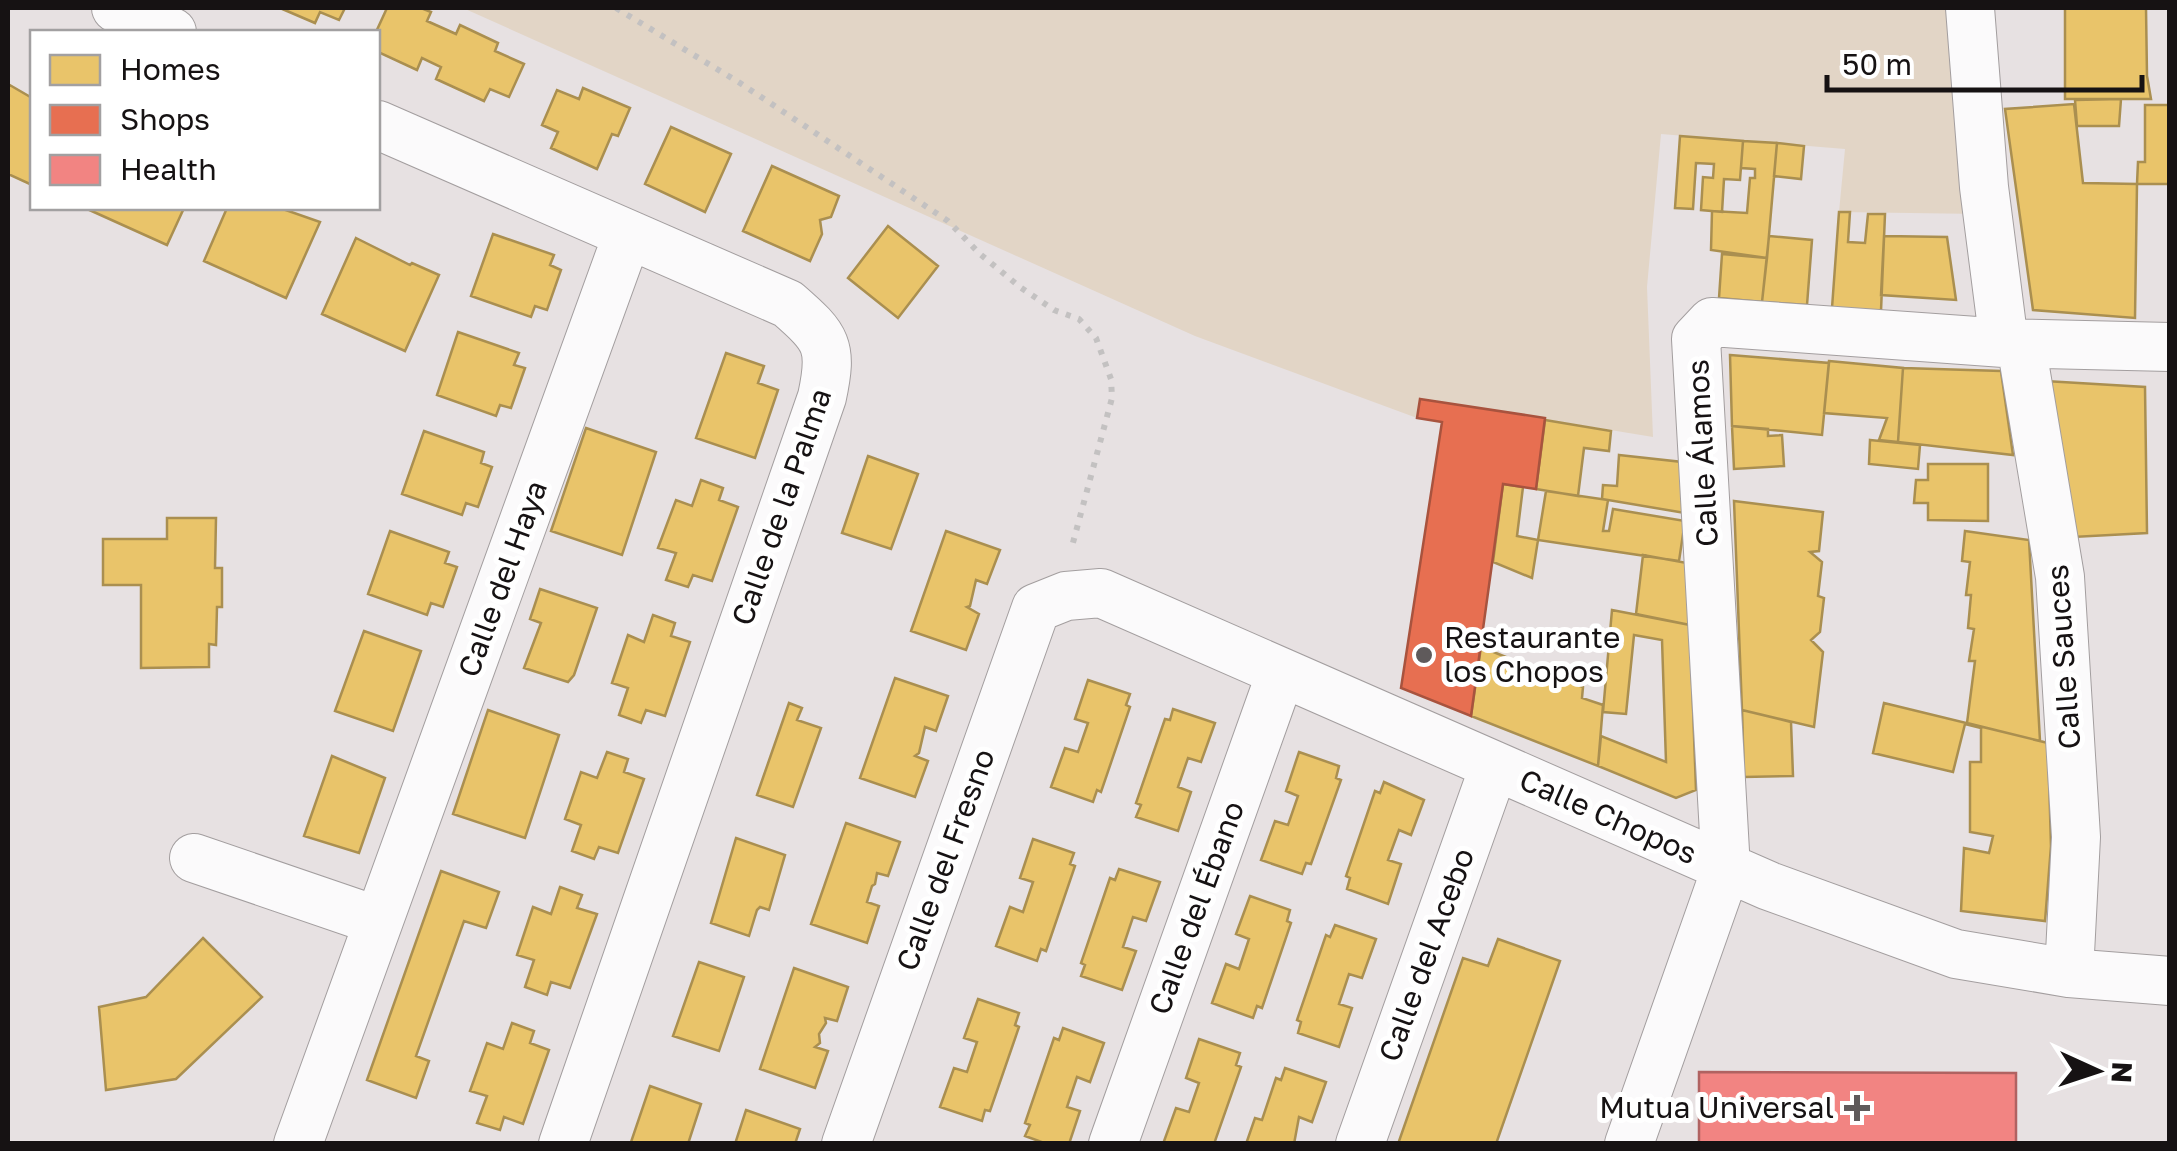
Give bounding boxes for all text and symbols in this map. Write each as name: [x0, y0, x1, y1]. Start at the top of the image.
legend: [30, 30, 380, 210]
scale bar: [1827, 30, 2142, 92]
text: 50 m: [1842, 46, 1912, 82]
text: Homes: [120, 51, 221, 87]
text: Shops: [120, 101, 210, 137]
text: Health: [120, 151, 217, 187]
street label: Calle Álamos: [1679, 358, 1725, 548]
street label: Calle de la Palma: [724, 384, 838, 630]
street label: Calle del Haya: [450, 476, 554, 682]
street label: Calle Sauces: [2039, 563, 2087, 751]
place label: Restaurante los Chopos: [1444, 619, 1620, 689]
marker: Restaurante los Chopos: [1413, 644, 1435, 666]
street label: Calle del Fresno: [888, 744, 1002, 975]
street label: Calle Chopos: [1514, 761, 1703, 871]
street label: Calle del Ébano: [1141, 796, 1251, 1019]
street label: Calle del Acebo: [1371, 843, 1481, 1066]
north arrow: [2047, 1021, 2147, 1121]
text: N: [2105, 1061, 2139, 1084]
place label: Mutua Universal: [1599, 1089, 1834, 1125]
marker: Mutua Universal: [1844, 1095, 1870, 1121]

